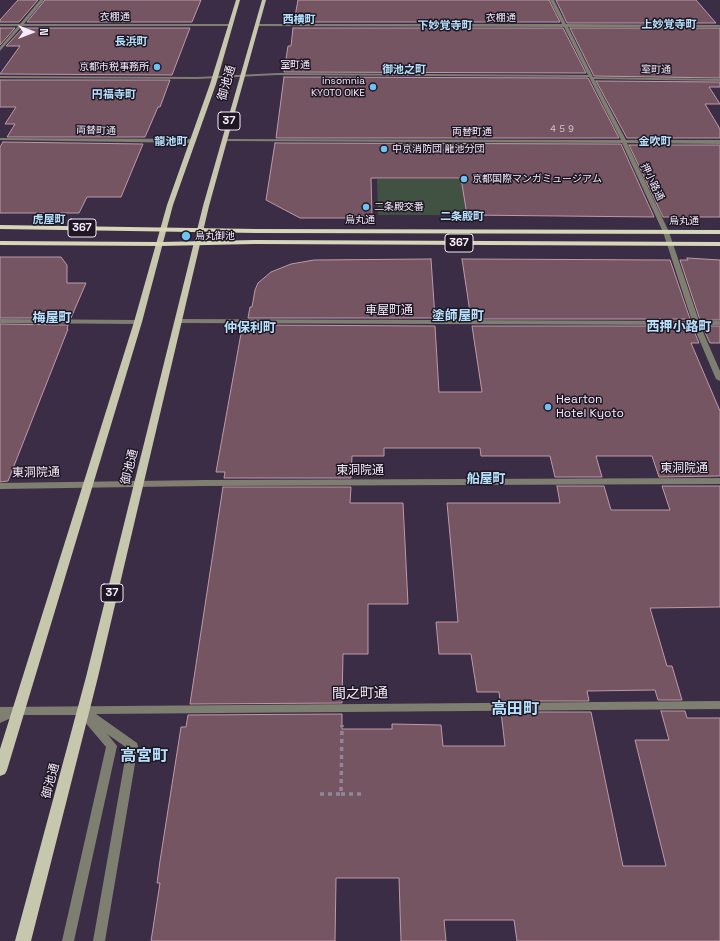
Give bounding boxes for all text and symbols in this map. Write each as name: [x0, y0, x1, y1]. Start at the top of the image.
street label: 衣棚通: [100, 11, 130, 23]
north arrow: [12, 12, 52, 52]
street label: 衣棚通: [486, 12, 516, 24]
district label: 西横町: [283, 13, 315, 27]
district label: 上妙覚寺町: [642, 18, 696, 32]
district label: 下妙覚寺町: [418, 19, 472, 33]
text: N: [37, 28, 51, 36]
district label: 長浜町: [115, 35, 147, 49]
street label: 室町通: [280, 59, 310, 71]
place label: 京都市税事務所: [79, 61, 149, 73]
marker: 京都市税事務所: [152, 62, 162, 72]
district label: 御池之町: [382, 63, 426, 77]
street label: 御池通: [215, 64, 239, 102]
street label: 室町通: [641, 64, 671, 76]
place label: insomnia KYOTO OIKE: [311, 75, 365, 98]
marker: insomnia KYOTO OIKE: [368, 82, 378, 92]
district label: 円福寺町: [92, 88, 136, 102]
road number: 37: [218, 112, 240, 130]
street label: 両替町通: [76, 125, 116, 137]
house number: ４５９: [549, 125, 575, 135]
street label: 両替町通: [452, 126, 492, 138]
district label: 龍池町: [155, 135, 187, 149]
district label: 金吹町: [639, 135, 671, 149]
place label: 中京消防団 龍池分団: [392, 143, 485, 155]
marker: 中京消防団 龍池分団: [379, 144, 389, 154]
street label: 押小路通: [638, 161, 666, 203]
place label: 京都国際マンガミュージアム: [472, 173, 602, 185]
marker: 京都国際マンガミュージアム: [459, 174, 469, 184]
place label: 二条殿交番: [374, 201, 424, 213]
marker: 二条殿交番: [361, 202, 371, 212]
district label: 二条殿町: [440, 210, 484, 224]
district label: 虎屋町: [33, 213, 65, 227]
street label: 烏丸通: [345, 214, 375, 226]
street label: 烏丸通: [669, 215, 699, 227]
road number: 367: [68, 219, 96, 237]
marker: 烏丸御池: [180, 230, 192, 242]
place label: 烏丸御池: [195, 230, 235, 242]
road number: 367: [445, 234, 473, 252]
street label: 車屋町通: [365, 304, 413, 318]
district label: 塗師屋町: [432, 308, 484, 324]
district label: 梅屋町: [33, 310, 71, 326]
district label: 西押小路町: [647, 319, 711, 335]
district label: 仲保利町: [224, 320, 276, 336]
place label: Hearton Hotel Kyoto: [556, 393, 624, 421]
marker: Hearton Hotel Kyoto: [543, 402, 553, 412]
street label: 御池通: [119, 448, 141, 486]
street label: 東洞院通: [660, 462, 708, 476]
street label: 東洞院通: [336, 464, 384, 478]
street label: 東洞院通: [12, 465, 60, 481]
district label: 船屋町: [467, 471, 505, 487]
road number: 37: [101, 584, 123, 602]
street label: 間之町通: [332, 685, 388, 703]
district label: 高田町: [491, 700, 539, 720]
district label: 高宮町: [120, 747, 168, 767]
street label: 御池通: [39, 762, 63, 800]

